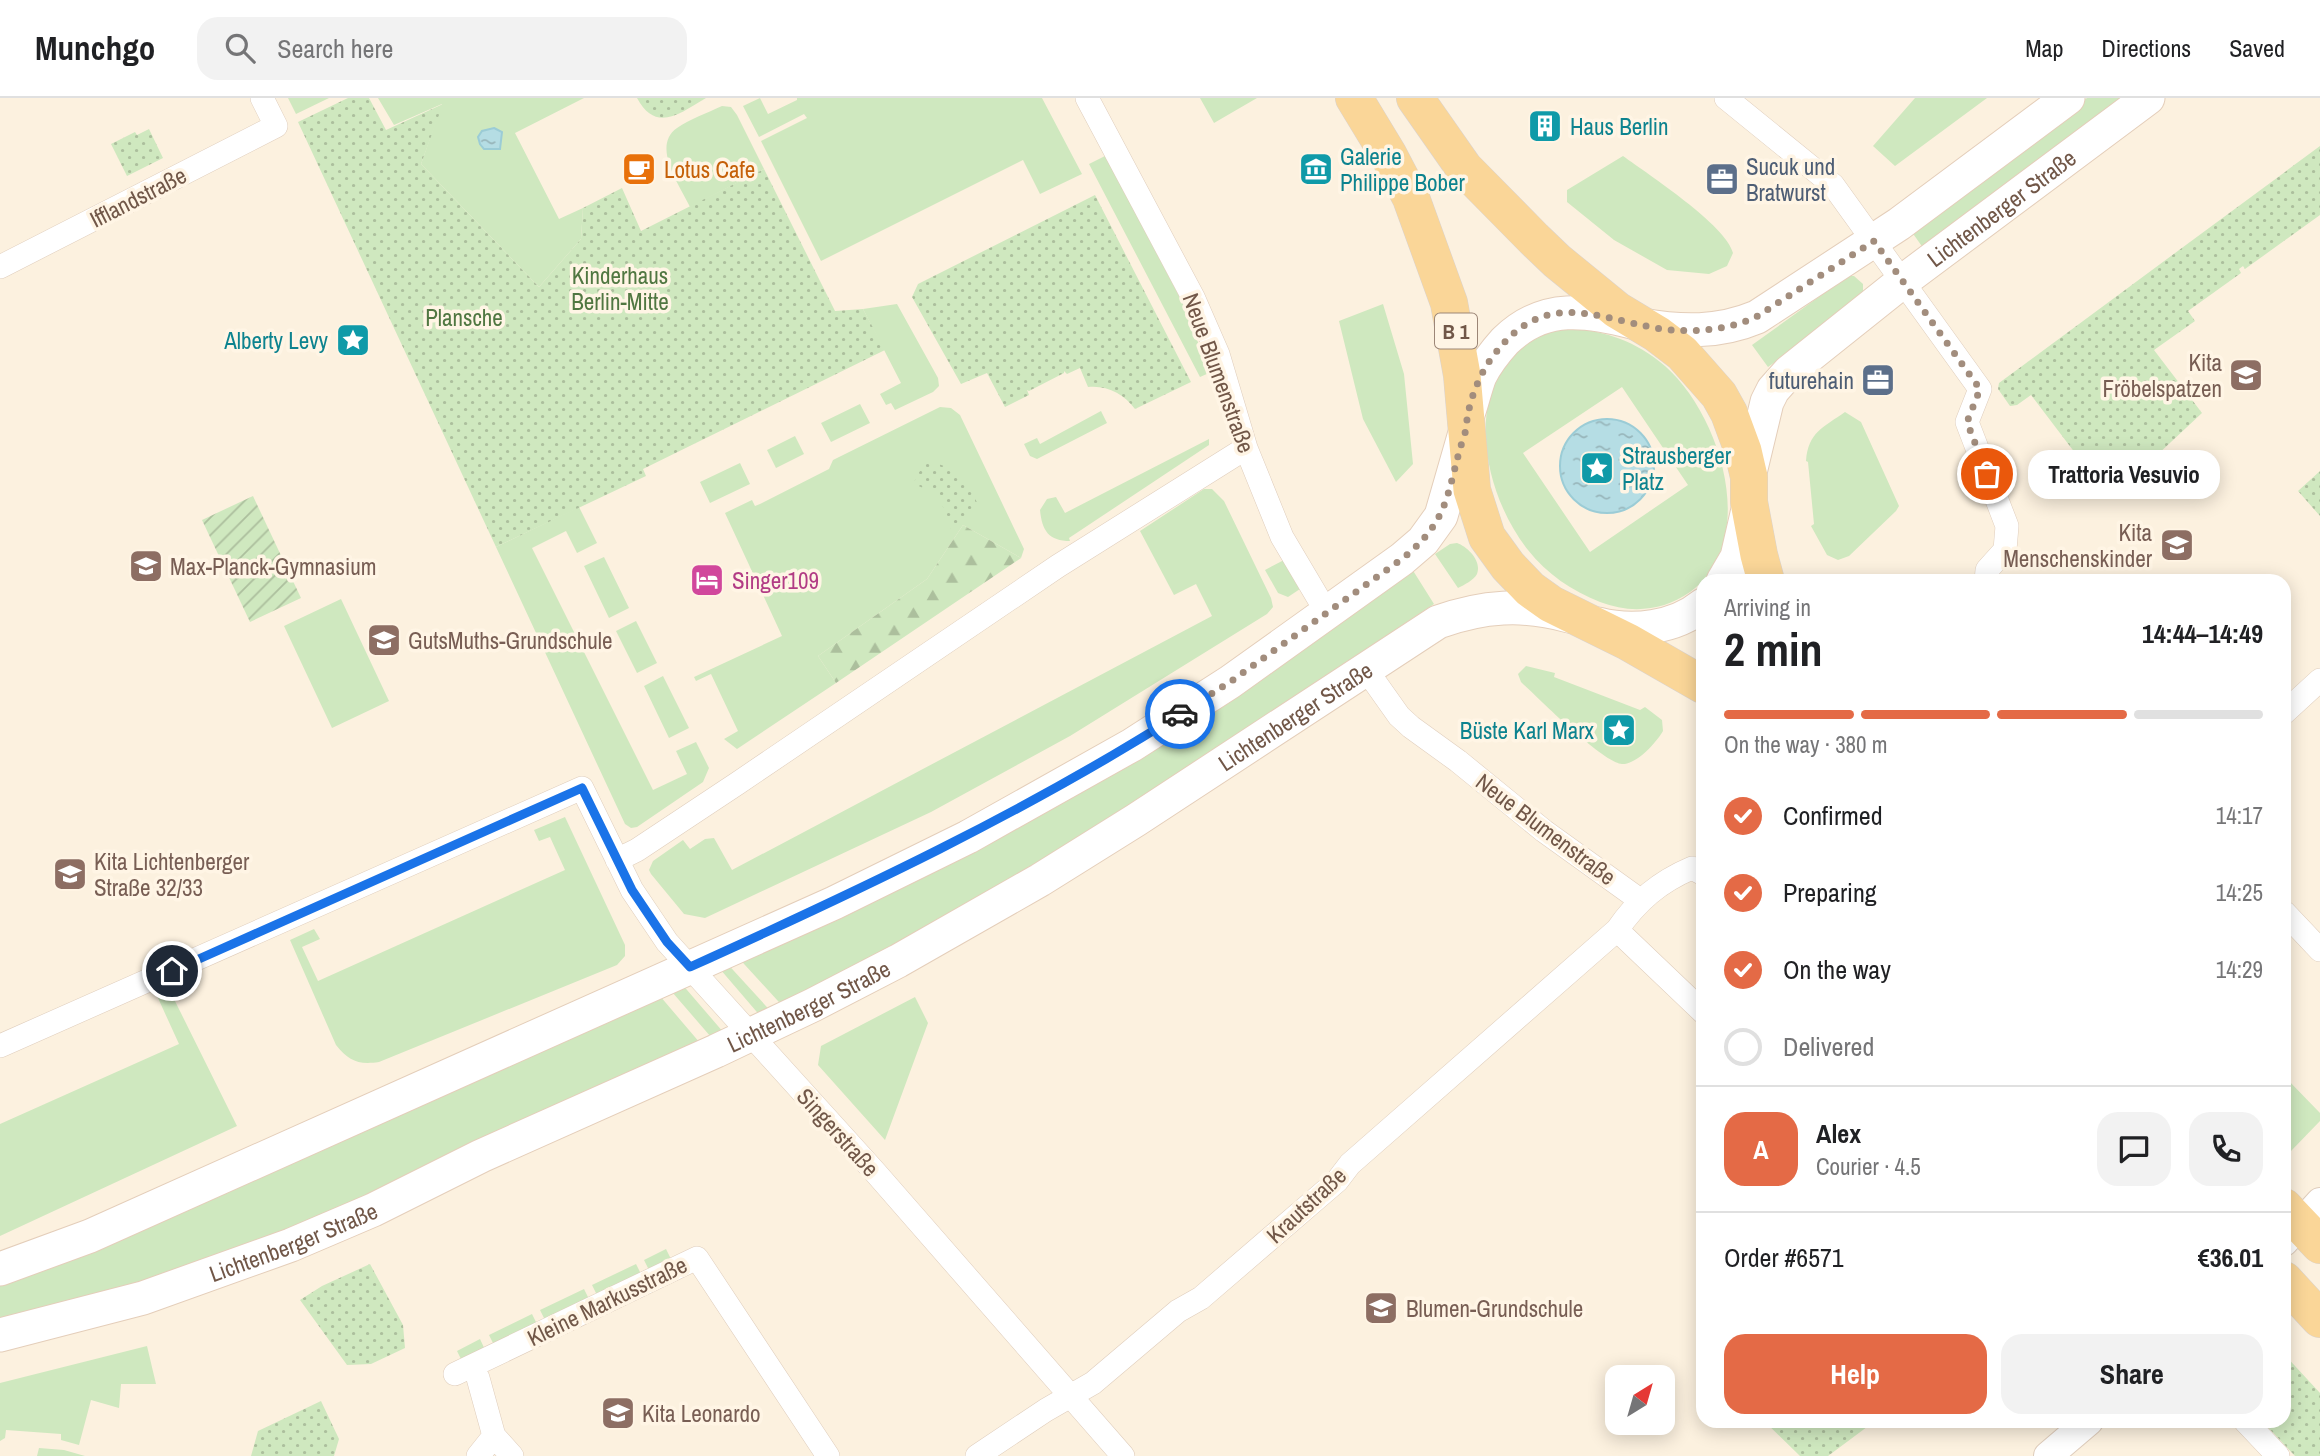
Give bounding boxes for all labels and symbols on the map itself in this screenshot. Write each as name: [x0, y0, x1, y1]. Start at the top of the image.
building icon: Haus Berlin: [1526, 107, 1564, 145]
place label: Haus Berlin: [1570, 111, 1669, 142]
place label: Galerie Philippe Bober: [1340, 141, 1465, 198]
street label: Lichtenberger Straße: [1920, 142, 2082, 273]
cafe icon: Lotus Cafe: [620, 150, 658, 188]
museum icon: Galerie Philippe Bober: [1297, 150, 1335, 188]
place label: Sucuk und Bratwurst: [1746, 151, 1835, 208]
place label: Lotus Cafe: [664, 154, 755, 185]
street label: Ifflandstraße: [84, 159, 192, 235]
office icon: Sucuk und Bratwurst: [1703, 160, 1741, 198]
park label: Kinderhaus Berlin-Mitte: [571, 260, 669, 317]
street label: Neue Blumenstraße: [1176, 289, 1262, 457]
park label: Plansche: [425, 302, 503, 333]
road number: B 1: [1435, 314, 1477, 348]
place icon: Alberty Levy: [334, 321, 372, 359]
place label: Alberty Levy: [223, 325, 329, 356]
place label: Kita Fröbelspatzen: [2102, 347, 2223, 404]
school or university icon: Kita Fröbelspatzen: [2227, 356, 2265, 394]
office icon: futurehain: [1859, 361, 1897, 399]
place label: futurehain: [1769, 365, 1854, 396]
place label: Strausberger Platz: [1622, 440, 1732, 497]
pin: [1957, 444, 2017, 504]
place icon: Strausberger Platz: [1578, 449, 1616, 487]
callout: Trattoria Vesuvio: [2029, 450, 2222, 498]
place label: Kita Menschenskinder: [2003, 517, 2153, 574]
school or university icon: Kita Menschenskinder: [2158, 526, 2196, 564]
school or university icon: Max-Planck-Gymnasium: [127, 547, 165, 585]
place label: Max-Planck-Gymnasium: [170, 551, 376, 582]
hotel icon: Singer109: [688, 561, 726, 599]
place label: Singer109: [732, 565, 819, 596]
school or university icon: GutsMuths-Grundschule: [365, 621, 403, 659]
place label: GutsMuths-Grundschule: [408, 625, 612, 656]
street label: Lichtenberger Straße: [1212, 654, 1378, 778]
courier: [1145, 679, 1215, 749]
place icon: Büste Karl Marx: [1600, 711, 1638, 749]
place label: Büste Karl Marx: [1460, 715, 1595, 746]
street label: Neue Blumenstraße: [1470, 766, 1622, 892]
place label: Kita Lichtenberger Straße 32/33: [94, 846, 250, 903]
school or university icon: Kita Lichtenberger Straße 32/33: [51, 855, 89, 893]
pin: [142, 941, 202, 1001]
street label: Lichtenberger Straße: [722, 952, 895, 1059]
street label: Singerstraße: [790, 1081, 886, 1183]
street label: Krautstraße: [1259, 1160, 1353, 1250]
street label: Lichtenberger Straße: [205, 1195, 382, 1289]
street label: Kleine Markusstraße: [522, 1249, 692, 1353]
school or university icon: Blumen-Grundschule: [1362, 1289, 1400, 1327]
place label: Blumen-Grundschule: [1406, 1293, 1583, 1324]
north arrow: [1605, 1365, 1675, 1435]
school or university icon: Kita Leonardo: [599, 1394, 637, 1432]
place label: Kita Leonardo: [642, 1398, 761, 1429]

